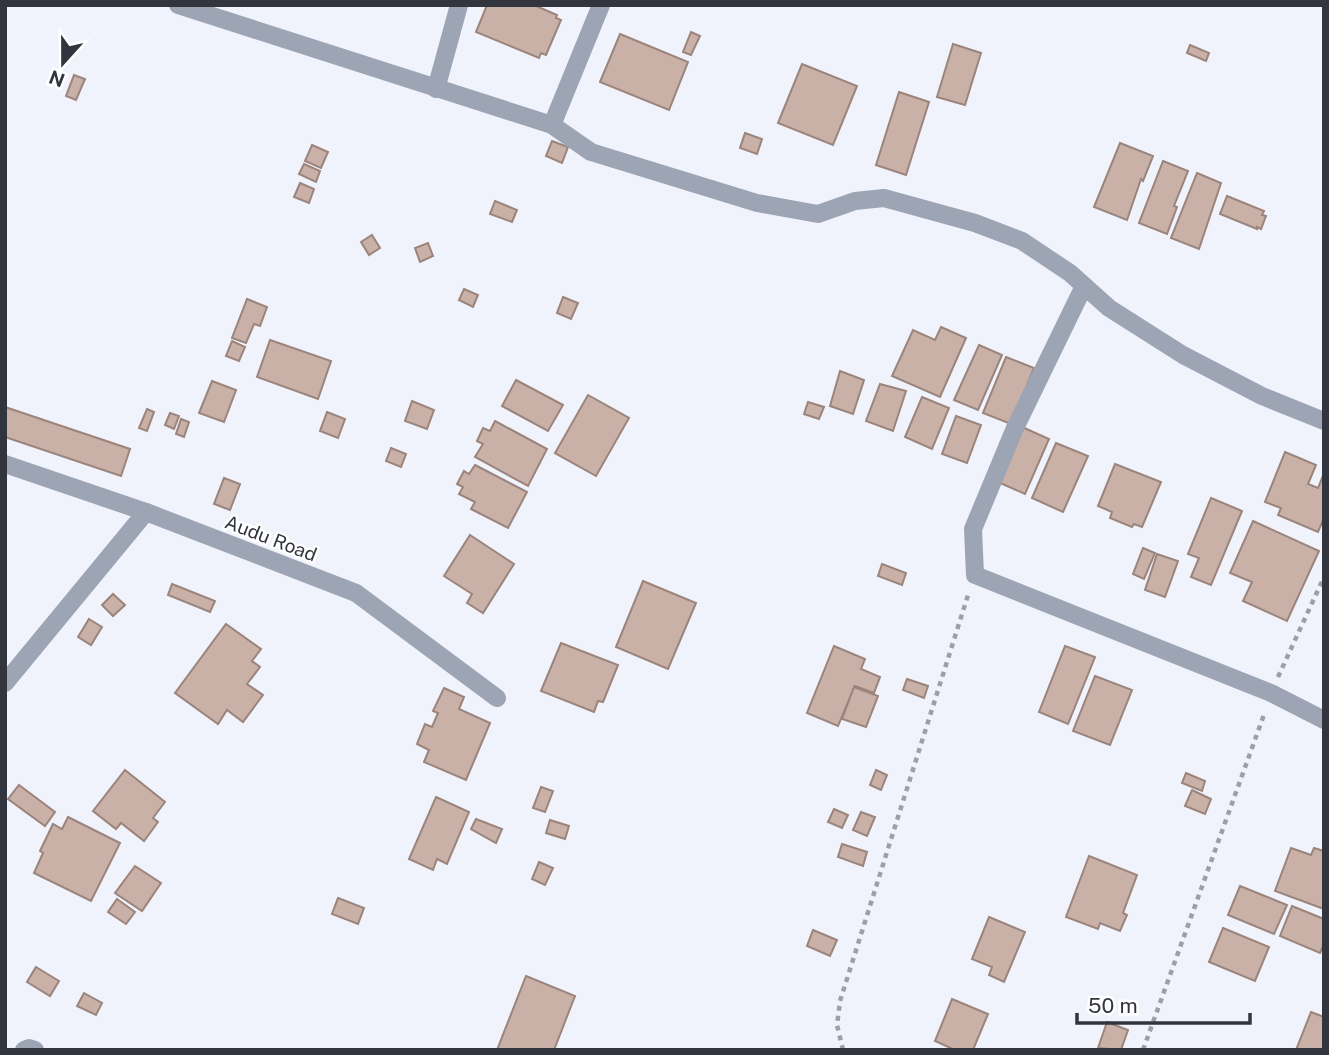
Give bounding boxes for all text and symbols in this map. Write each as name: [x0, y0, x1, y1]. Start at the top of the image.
north arrow: [28, 28, 98, 98]
text: N: [46, 66, 68, 92]
street label: Audu Road: [222, 510, 320, 566]
scale bar: [1077, 982, 1250, 1026]
text: 50 m: [1088, 993, 1138, 1018]

